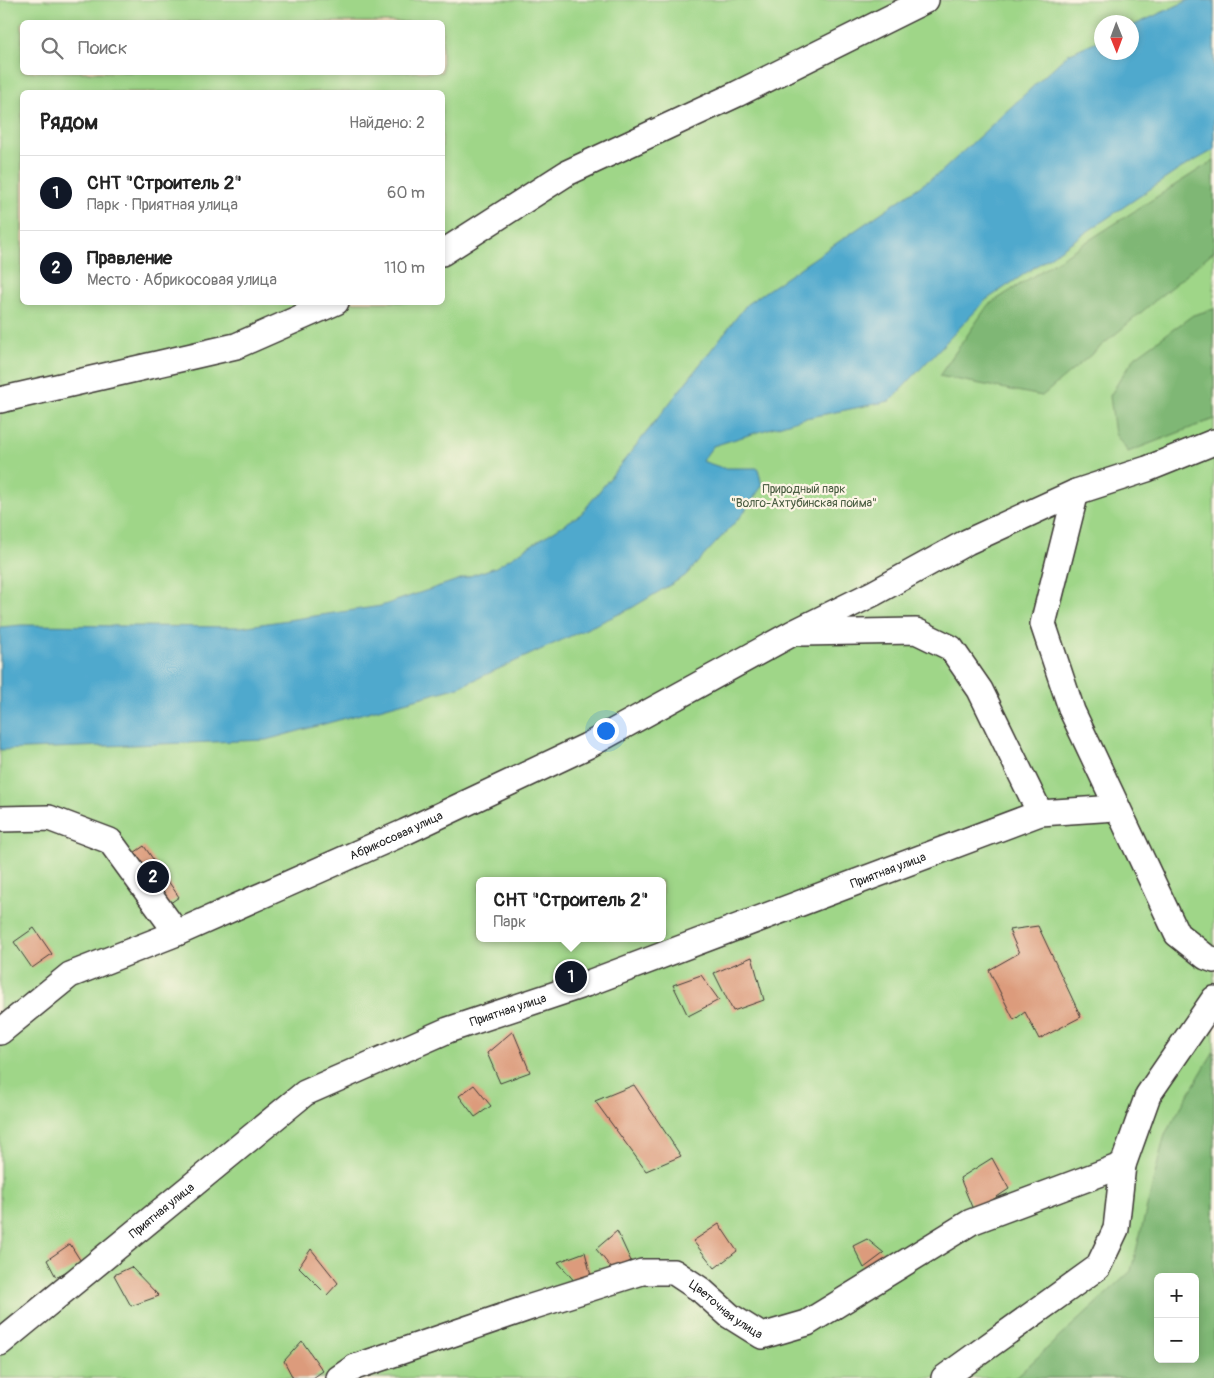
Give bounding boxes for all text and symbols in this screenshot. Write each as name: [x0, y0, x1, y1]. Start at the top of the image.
north arrow: [1094, 15, 1139, 60]
search box: [20, 20, 445, 75]
icon: search: [38, 34, 66, 62]
text: Поиск: [78, 36, 128, 60]
text: Рядом: [40, 109, 98, 136]
text: Найдено: 2: [349, 113, 425, 133]
text: СНТ "Строитель 2": [87, 171, 242, 195]
text: 1: [53, 183, 59, 203]
text: 60 m: [387, 183, 425, 203]
text: Парк · Приятная улица: [87, 195, 238, 215]
text: Правление: [87, 246, 172, 270]
text: 2: [52, 258, 60, 278]
text: 110 m: [384, 258, 425, 278]
text: Место · Абрикосовая улица: [87, 270, 277, 290]
park label: Природный парк "Волго-Ахтубинская пойма": [731, 482, 877, 511]
your location: [593, 718, 619, 744]
street label: Абрикосовая улица: [347, 808, 446, 864]
street label: Приятная улица: [848, 849, 929, 892]
pin: 2: [137, 858, 169, 896]
popup: [476, 877, 666, 942]
text: СНТ "Строитель 2": [493, 888, 649, 912]
text: Парк: [493, 912, 526, 932]
pin: 1: [555, 958, 587, 996]
street label: Приятная улица: [468, 991, 549, 1030]
street label: Приятная улица: [126, 1180, 198, 1242]
map controls: [1154, 1273, 1199, 1363]
button: +: [1154, 1273, 1199, 1318]
street label: Цветочная улица: [686, 1277, 766, 1343]
button: −: [1154, 1318, 1199, 1363]

